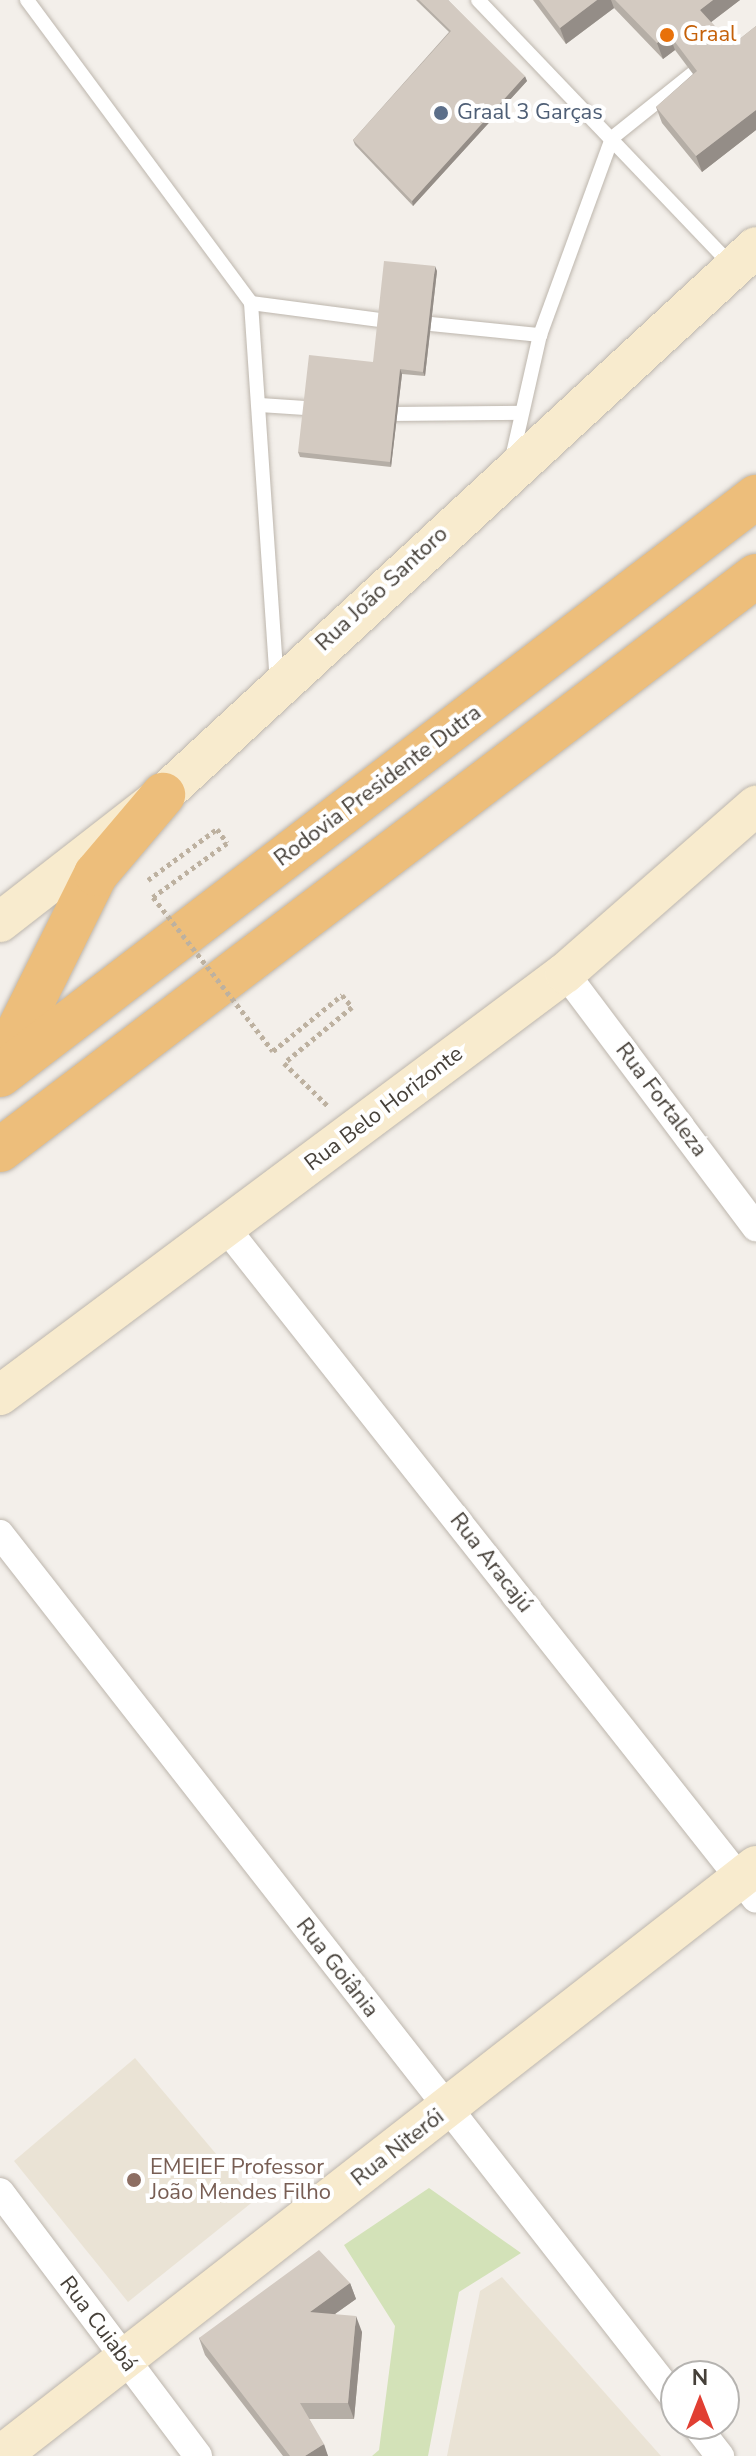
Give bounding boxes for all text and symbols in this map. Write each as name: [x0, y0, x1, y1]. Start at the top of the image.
place label: Graal: [683, 22, 737, 48]
marker: Graal: [658, 26, 676, 44]
place label: Graal 3 Garças: [457, 100, 603, 126]
marker: Graal 3 Garças: [432, 104, 450, 122]
street label: Rua João Santoro: [311, 521, 453, 657]
street label: Rodovia Presidente Dutra: [269, 700, 487, 872]
street label: Rua Fortaleza: [610, 1038, 712, 1162]
street label: Rua Belo Horizonte: [300, 1041, 468, 1177]
street label: Rua Aracajú: [444, 1508, 538, 1618]
street label: Rua Goiânia: [290, 1913, 384, 2023]
street label: Rua Niterói: [346, 2104, 450, 2192]
place label: EMEIEF Professor João Mendes Filho: [150, 2154, 331, 2206]
marker: EMEIEF Professor João Mendes Filho: [125, 2171, 143, 2189]
street label: Rua Cuiabá: [54, 2271, 142, 2377]
north arrow: [660, 2360, 740, 2440]
text: N: [692, 2363, 708, 2393]

